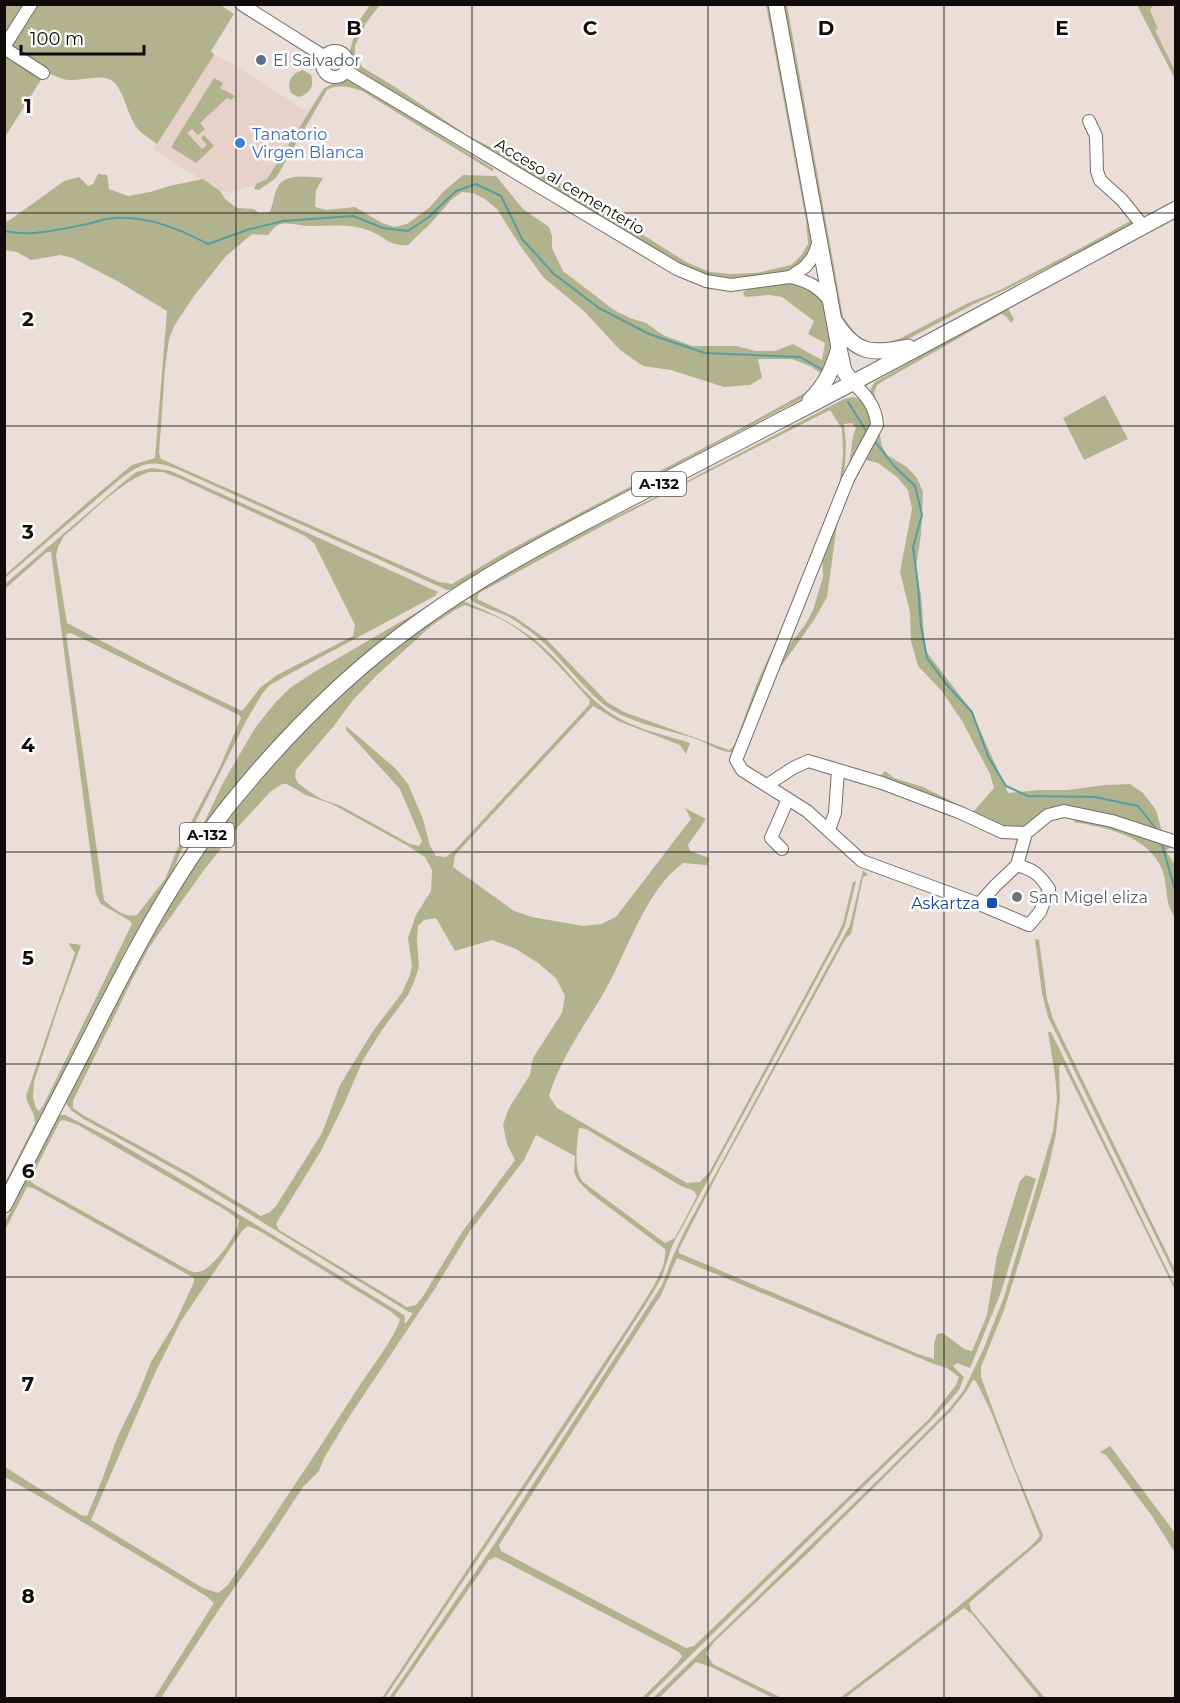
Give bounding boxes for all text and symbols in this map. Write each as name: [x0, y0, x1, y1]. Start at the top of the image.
text: B: [346, 16, 362, 40]
text: C: [583, 16, 598, 40]
text: D: [818, 16, 834, 40]
text: E: [1055, 16, 1069, 40]
scale bar: [21, 18, 144, 56]
text: 100 m: [30, 28, 84, 50]
place label: El Salvador: [273, 51, 361, 70]
marker: El Salvador: [254, 53, 268, 67]
text: 1: [24, 94, 32, 118]
place label: Tanatorio Virgen Blanca: [252, 125, 364, 162]
street label: Acceso al cementerio: [491, 134, 648, 239]
marker: Tanatorio Virgen Blanca: [233, 136, 247, 150]
text: 2: [22, 307, 34, 331]
road number: A-132: [632, 472, 686, 496]
text: 3: [21, 520, 34, 544]
text: 4: [21, 733, 35, 757]
road number: A-132: [180, 823, 234, 847]
place label: San Migel eliza: [1029, 888, 1148, 907]
marker: San Migel eliza: [1010, 890, 1024, 904]
place label: Askartza: [911, 894, 980, 913]
marker: Askartza: [985, 896, 999, 910]
text: 5: [22, 946, 34, 970]
text: 6: [22, 1159, 35, 1183]
text: 7: [22, 1372, 34, 1396]
text: 8: [21, 1584, 35, 1608]

